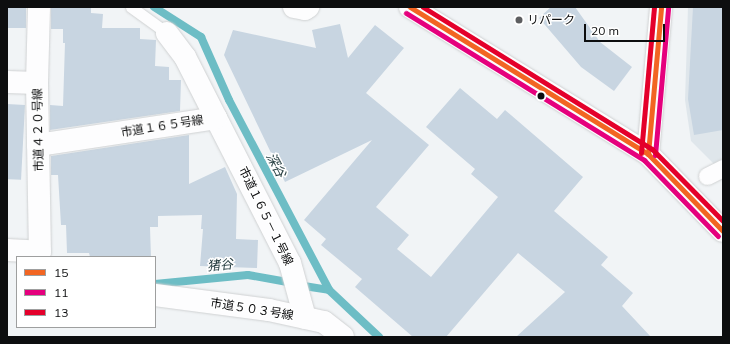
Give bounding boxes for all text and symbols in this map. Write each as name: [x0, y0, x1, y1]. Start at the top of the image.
place label: リパーク: [527, 13, 575, 27]
marker: リパーク: [514, 15, 524, 25]
scale bar: [586, 16, 667, 42]
text: 20 m: [591, 23, 619, 38]
street label: 市道４２０号線: [30, 88, 46, 172]
unlabelled marker: [536, 91, 546, 101]
street label: 市道１６５号線: [119, 112, 205, 140]
water label: 深谷: [263, 150, 289, 180]
street label: 市道１６５－１号線: [236, 164, 296, 268]
legend: [16, 256, 156, 328]
water label: 猪谷: [206, 256, 234, 274]
text: 15: [54, 265, 68, 280]
text: 11: [54, 285, 68, 300]
street label: 市道５０３号線: [209, 295, 295, 323]
text: 13: [54, 305, 68, 320]

